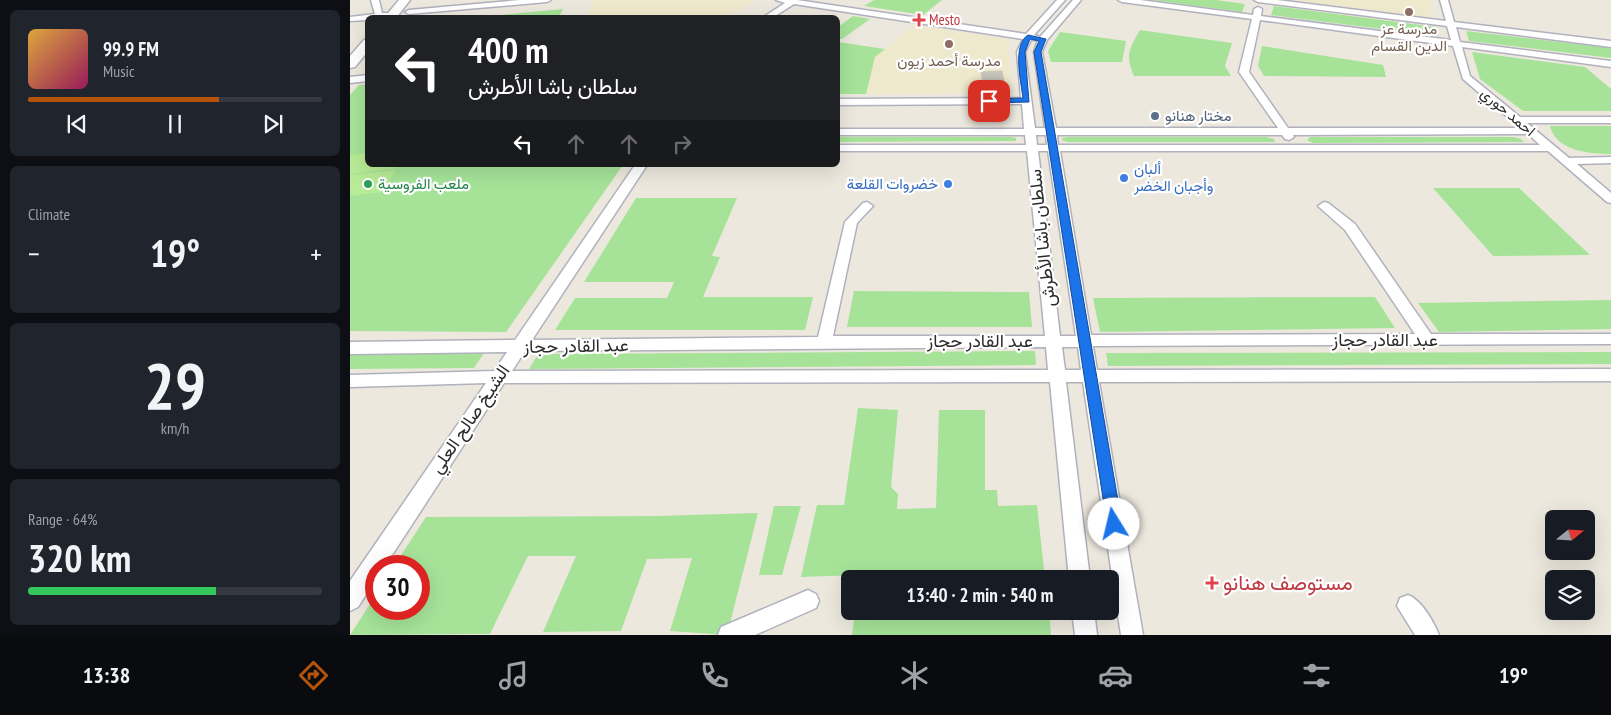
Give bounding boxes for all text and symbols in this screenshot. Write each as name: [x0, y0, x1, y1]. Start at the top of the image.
marker: مدرسة عز الدين القسام: [1403, 6, 1415, 18]
place label: Mesto: [929, 10, 960, 29]
marker: Mesto: [913, 14, 925, 26]
place label: مدرسة عز الدين القسام: [1371, 19, 1447, 56]
text: 400 m: [468, 27, 549, 73]
icon: left: [385, 35, 450, 100]
text: 99.9 FM: [103, 37, 159, 61]
marker: مدرسة أحمد زيون: [943, 38, 955, 50]
place label: مدرسة أحمد زيون: [897, 51, 1001, 70]
text: Music: [103, 61, 135, 81]
text: سلطان باشا الأطرش: [468, 72, 637, 100]
pin: [968, 80, 1010, 122]
street label: احمد حوري: [1474, 83, 1540, 143]
icon: arrive: [975, 87, 1003, 115]
place label: مختار هنانو: [1165, 106, 1232, 125]
icon: previous: [63, 110, 91, 138]
icon: pause: [161, 110, 189, 138]
icon: next: [259, 110, 287, 138]
marker: مختار هنانو: [1149, 110, 1161, 122]
icon: left: [509, 130, 537, 158]
icon: ahead: [562, 130, 590, 158]
icon: ahead: [615, 130, 643, 158]
icon: right: [668, 130, 696, 158]
place label: ألبان وأجبان الخضر: [1133, 159, 1213, 195]
street label: سلطان باشا الأطرش: [1023, 168, 1060, 308]
marker: ألبان وأجبان الخضر: [1118, 172, 1130, 184]
place label: ملعب الفروسية: [378, 174, 469, 193]
place label: خضروات القلعة: [847, 174, 938, 193]
marker: ملعب الفروسية: [362, 178, 374, 190]
marker: خضروات القلعة: [942, 178, 954, 190]
text: Climate: [28, 204, 70, 224]
text: 19°: [150, 228, 200, 277]
text: −: [28, 235, 40, 272]
text: +: [310, 235, 322, 272]
street label: عبد القادر حجاز: [1331, 328, 1438, 351]
street label: عبد القادر حجاز: [926, 329, 1033, 352]
street label: عبد القادر حجاز: [522, 333, 629, 358]
text: 29: [144, 343, 206, 427]
street label: الشيخ صالح العلي: [425, 360, 518, 480]
text: km/h: [161, 418, 189, 438]
position arrow: [1087, 497, 1139, 549]
text: Range · 64%: [28, 509, 97, 529]
north arrow: [1545, 510, 1595, 560]
map controls: [1545, 510, 1595, 620]
text: 320 km: [28, 533, 131, 582]
speed limit sign: 30: [365, 555, 430, 620]
place label: مستوصف هنانو: [1223, 569, 1353, 596]
button: layers: [1545, 570, 1595, 620]
marker: مستوصف هنانو: [1205, 576, 1219, 590]
text: 13:40 · 2 min · 540 m: [907, 583, 1053, 607]
icon: directions: [296, 658, 331, 693]
icon: music: [496, 658, 531, 693]
icon: phone: [697, 658, 732, 693]
icon: climate: [897, 658, 932, 693]
icon: car: [1098, 658, 1133, 693]
icon: filters: [1299, 658, 1334, 693]
text: 13:38: [83, 661, 130, 689]
text: 19°: [1499, 661, 1528, 689]

